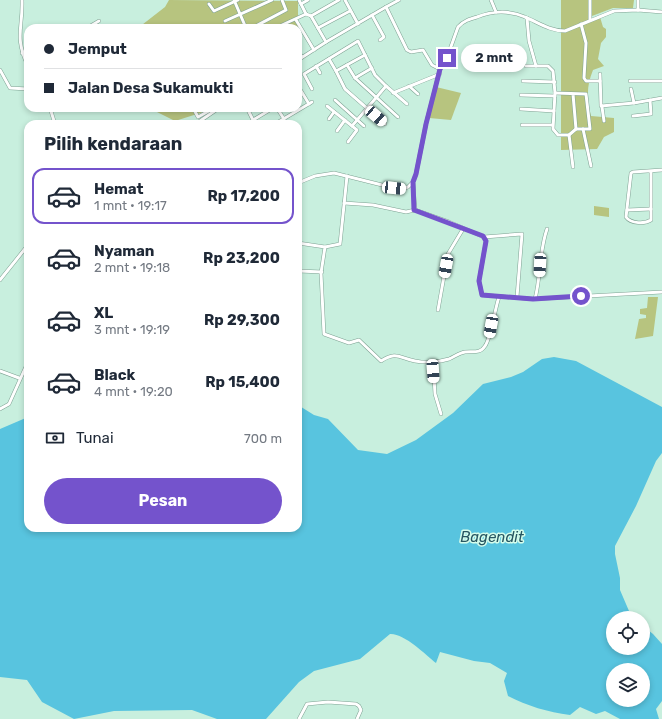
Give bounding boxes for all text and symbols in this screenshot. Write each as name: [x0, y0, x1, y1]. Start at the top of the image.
text: Jemput: [68, 40, 127, 58]
callout: 2 mnt: [461, 44, 527, 72]
route end: [438, 49, 456, 67]
text: 2 mnt: [475, 50, 513, 65]
text: Jalan Desa Sukamukti: [68, 79, 233, 97]
car: [363, 104, 389, 128]
text: Pilih kendaraan: [44, 133, 182, 155]
icon: car: [46, 178, 82, 214]
text: Hemat: [94, 180, 144, 198]
car: [381, 181, 407, 195]
text: Rp 17,200: [207, 187, 280, 205]
text: 1 mnt · 19:17: [94, 198, 167, 213]
icon: car: [46, 240, 82, 276]
text: Nyaman: [94, 242, 155, 260]
text: Rp 23,200: [203, 249, 280, 267]
car: [438, 253, 454, 279]
car: [533, 253, 547, 277]
text: 2 mnt · 19:18: [94, 260, 170, 275]
route start: [572, 287, 590, 305]
icon: car: [46, 302, 82, 338]
text: XL: [94, 304, 113, 322]
text: Rp 29,300: [204, 311, 280, 329]
car: [483, 313, 499, 339]
text: 3 mnt · 19:19: [94, 322, 170, 337]
car: [426, 359, 440, 383]
icon: car: [46, 364, 82, 400]
text: Black: [94, 366, 135, 384]
text: Rp 15,400: [205, 373, 280, 391]
text: 4 mnt · 19:20: [94, 384, 173, 399]
icon: cash: [44, 427, 66, 449]
text: Tunai: [76, 429, 114, 447]
text: 700 m: [244, 431, 282, 446]
button: Pesan: [44, 478, 282, 524]
water label: Bagendit: [460, 528, 524, 546]
map controls: [606, 611, 650, 707]
button: locate: [606, 611, 650, 655]
button: layers: [606, 663, 650, 707]

